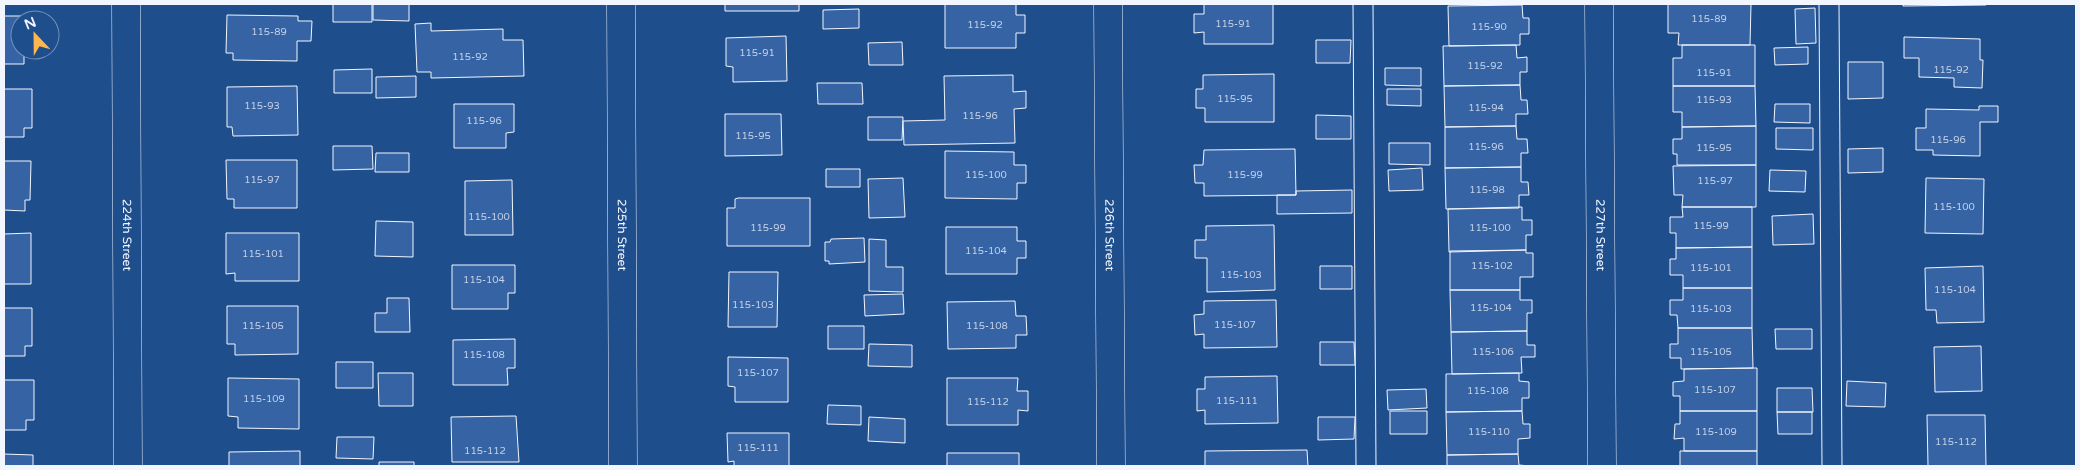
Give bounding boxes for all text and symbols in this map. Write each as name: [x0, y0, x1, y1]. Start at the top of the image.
north arrow: [10, 10, 60, 60]
text: N: [22, 13, 39, 33]
house number: 115-89: [1691, 13, 1727, 25]
house number: 115-91: [1215, 18, 1251, 30]
house number: 115-92: [967, 19, 1003, 31]
house number: 115-90: [1471, 21, 1507, 33]
house number: 115-89: [251, 26, 287, 38]
house number: 115-91: [739, 47, 775, 59]
house number: 115-92: [452, 51, 488, 63]
house number: 115-92: [1467, 60, 1503, 72]
house number: 115-92: [1933, 64, 1969, 76]
house number: 115-91: [1696, 67, 1732, 79]
house number: 115-95: [1217, 93, 1253, 105]
house number: 115-93: [1696, 94, 1732, 106]
house number: 115-93: [244, 100, 280, 112]
house number: 115-94: [1468, 102, 1504, 114]
house number: 115-96: [962, 110, 998, 122]
house number: 115-96: [466, 115, 502, 127]
house number: 115-95: [735, 130, 771, 142]
house number: 115-96: [1930, 134, 1966, 146]
house number: 115-96: [1468, 141, 1504, 153]
house number: 115-95: [1696, 142, 1732, 154]
house number: 115-100: [965, 169, 1007, 181]
house number: 115-99: [1227, 169, 1263, 181]
house number: 115-97: [244, 174, 280, 186]
house number: 115-97: [1697, 175, 1733, 187]
house number: 115-98: [1469, 184, 1505, 196]
street label: 224th Street: [120, 199, 134, 271]
street label: 225th Street: [615, 199, 629, 271]
street label: 226th Street: [1102, 199, 1117, 271]
street label: 227th Street: [1593, 199, 1608, 271]
house number: 115-100: [1933, 201, 1975, 213]
house number: 115-100: [468, 211, 510, 223]
house number: 115-99: [1693, 220, 1729, 232]
house number: 115-99: [750, 222, 786, 234]
house number: 115-100: [1469, 222, 1511, 234]
house number: 115-104: [965, 245, 1007, 257]
house number: 115-101: [242, 248, 284, 260]
house number: 115-102: [1471, 260, 1513, 272]
house number: 115-101: [1690, 262, 1732, 274]
house number: 115-103: [1220, 269, 1262, 281]
house number: 115-104: [463, 274, 505, 286]
house number: 115-104: [1934, 284, 1976, 296]
house number: 115-103: [732, 299, 774, 311]
house number: 115-104: [1470, 302, 1512, 314]
house number: 115-103: [1690, 303, 1732, 315]
house number: 115-107: [1214, 319, 1256, 331]
house number: 115-105: [242, 320, 284, 332]
house number: 115-108: [966, 320, 1008, 332]
house number: 115-106: [1472, 346, 1514, 358]
house number: 115-105: [1690, 346, 1732, 358]
house number: 115-108: [463, 349, 505, 361]
house number: 115-107: [737, 367, 779, 379]
house number: 115-107: [1694, 384, 1736, 396]
house number: 115-108: [1467, 385, 1509, 397]
house number: 115-109: [243, 393, 285, 405]
house number: 115-111: [1216, 395, 1258, 407]
house number: 115-112: [967, 396, 1009, 408]
house number: 115-110: [1468, 426, 1510, 438]
house number: 115-109: [1695, 426, 1737, 438]
house number: 115-112: [1935, 436, 1977, 448]
house number: 115-111: [737, 442, 779, 454]
house number: 115-112: [464, 445, 506, 457]

